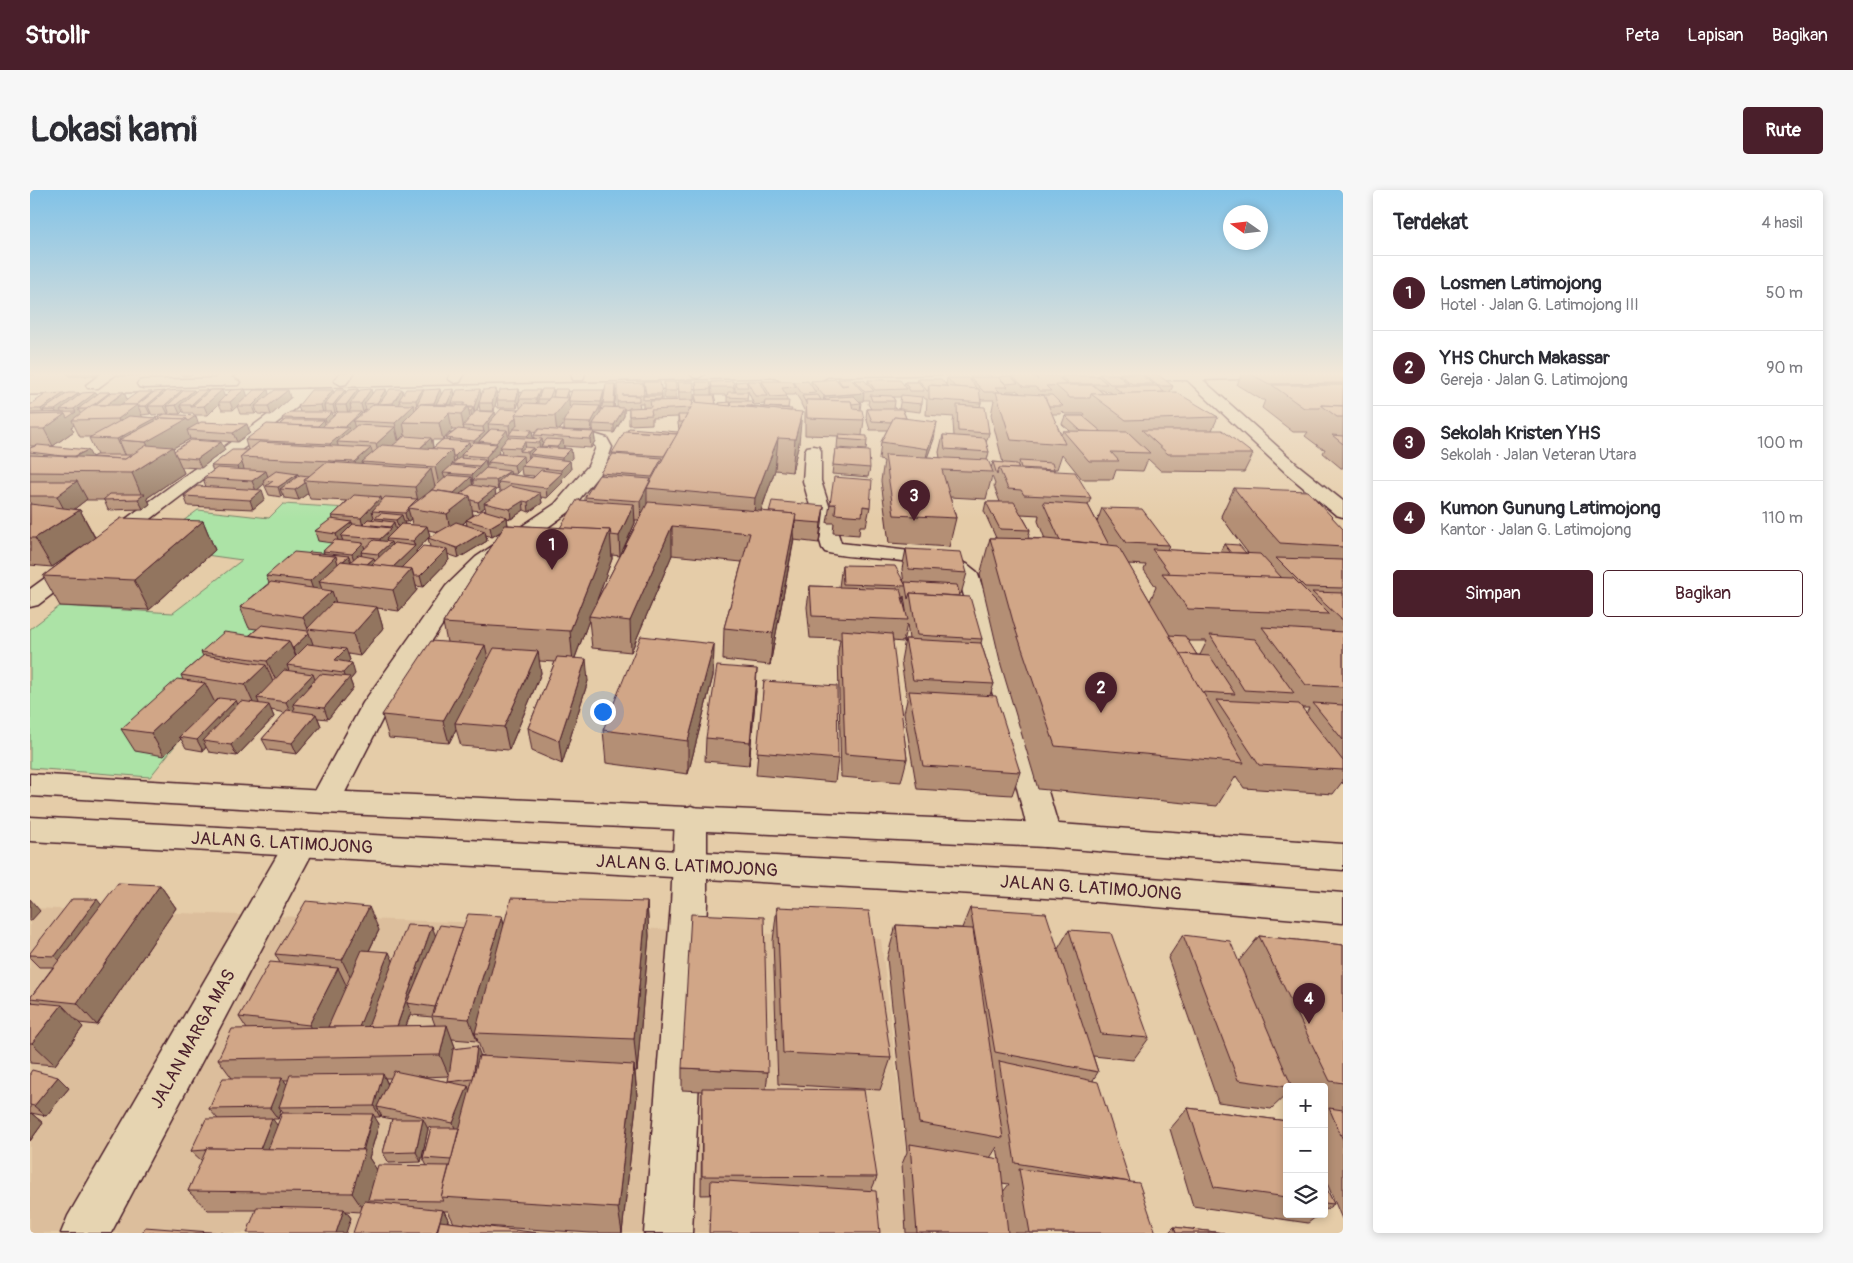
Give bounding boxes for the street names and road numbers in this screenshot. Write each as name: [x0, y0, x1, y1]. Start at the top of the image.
street label: JALAN G. LATIMOJONG: [191, 827, 374, 859]
street label: JALAN G. LATIMOJONG: [596, 850, 779, 882]
street label: JALAN G. LATIMOJONG: [999, 870, 1183, 906]
street label: JALAN MARGA MAS: [145, 965, 241, 1113]

